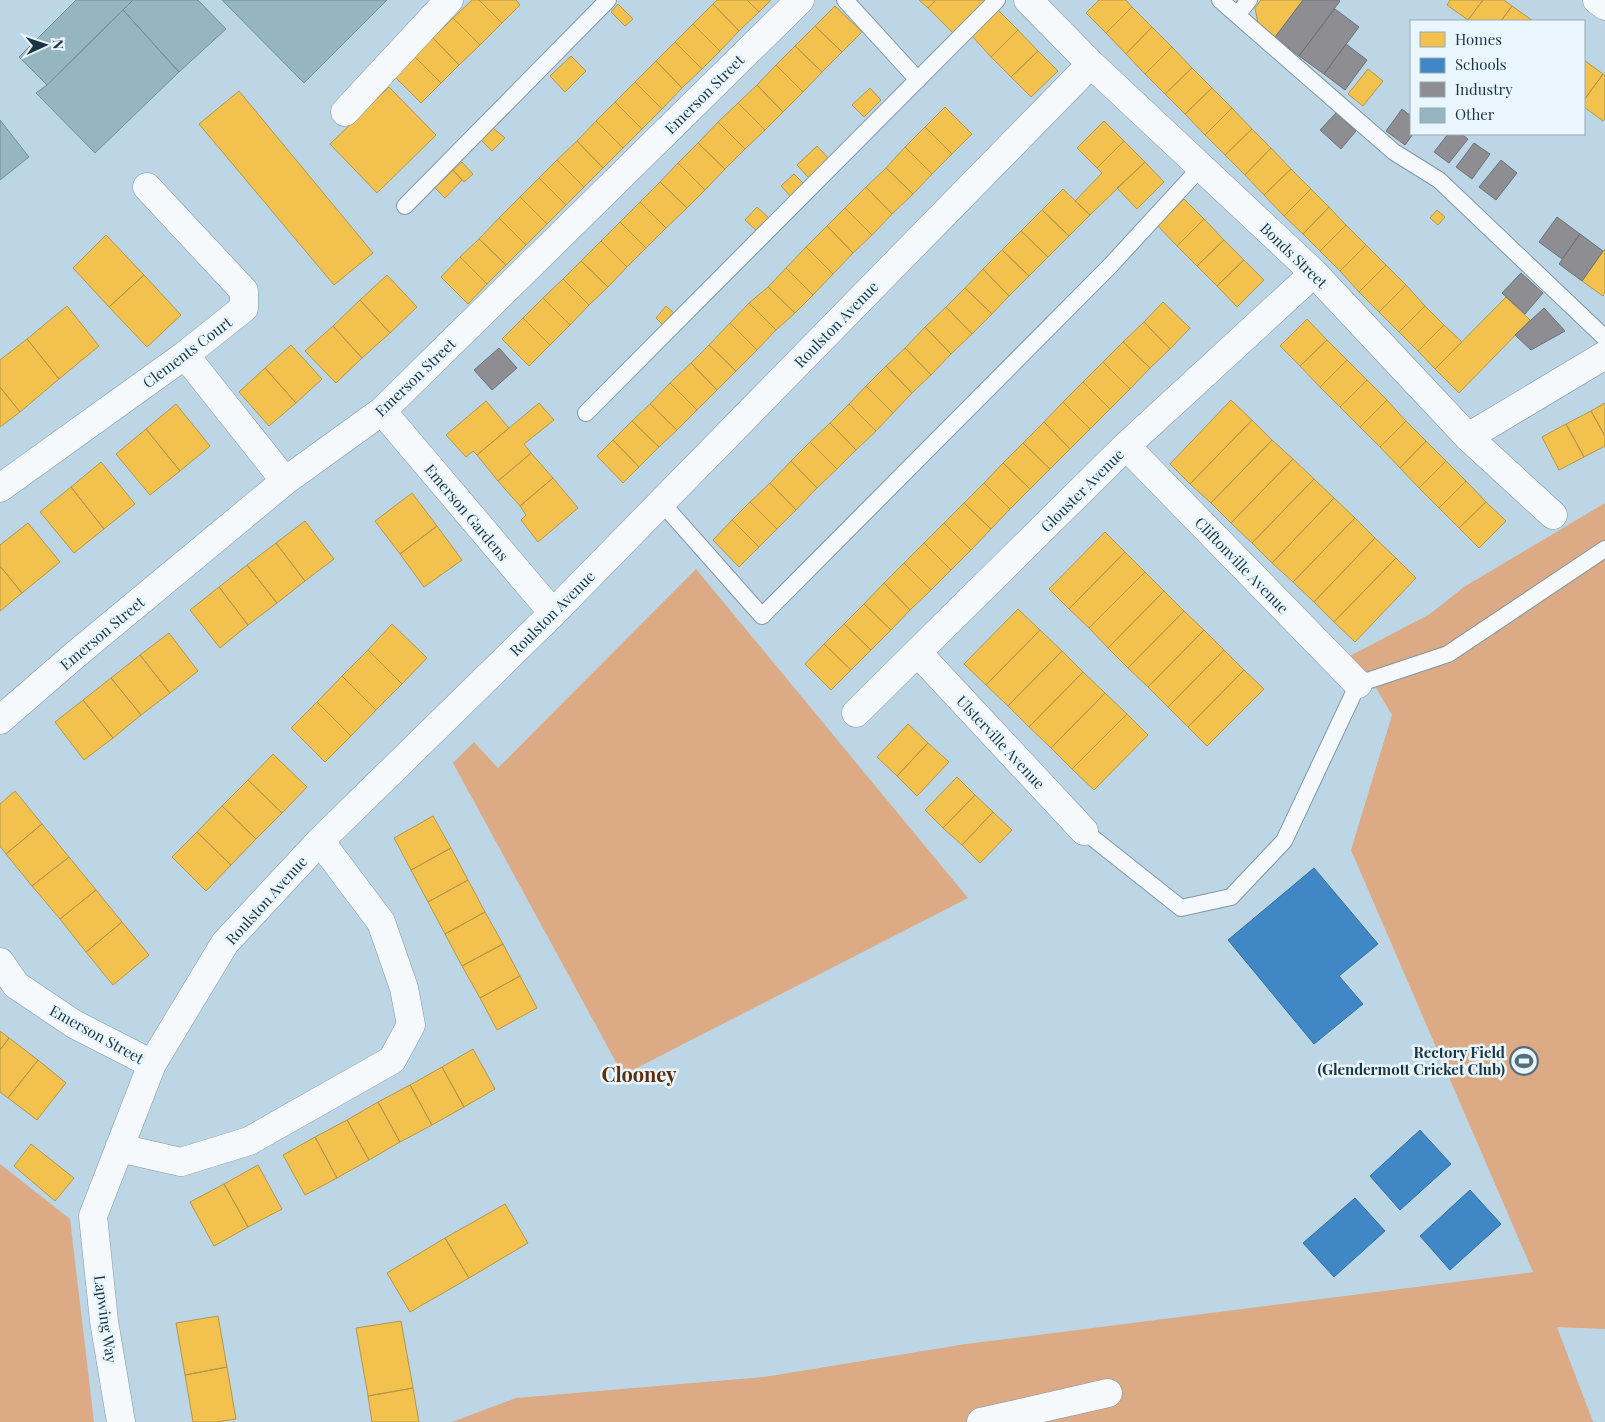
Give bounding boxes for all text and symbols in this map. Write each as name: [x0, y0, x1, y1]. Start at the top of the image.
north arrow: [20, 20, 70, 70]
legend: [1410, 20, 1585, 135]
text: Homes: [1455, 29, 1502, 49]
text: N: [49, 39, 68, 50]
street label: Emerson Street: [660, 49, 749, 138]
text: Schools: [1455, 54, 1507, 74]
text: Industry: [1455, 79, 1513, 99]
text: Other: [1455, 104, 1495, 124]
street label: Bonds Street: [1256, 218, 1332, 293]
street label: Roulston Avenue: [790, 276, 882, 372]
street label: Clements Court: [138, 311, 236, 392]
street label: Emerson Street: [370, 333, 460, 421]
street label: Glouster Avenue: [1036, 444, 1128, 536]
street label: Emerson Gardens: [421, 459, 513, 565]
street label: Cliftonville Avenue: [1191, 512, 1293, 618]
street label: Roulston Avenue: [505, 566, 599, 660]
street label: Emerson Street: [55, 591, 149, 674]
street label: Ulsterville Avenue: [952, 691, 1050, 793]
street label: Roulston Avenue: [221, 851, 311, 949]
street label: Emerson Street: [46, 1000, 148, 1068]
place label: Rectory Field (Glendermott Cricket Club): [1318, 1042, 1505, 1079]
sports icon: Rectory Field (Glendermott Cricket Club): [1509, 1046, 1539, 1076]
district label: Clooney: [601, 1060, 677, 1087]
street label: Lapwing Way: [90, 1274, 122, 1365]

